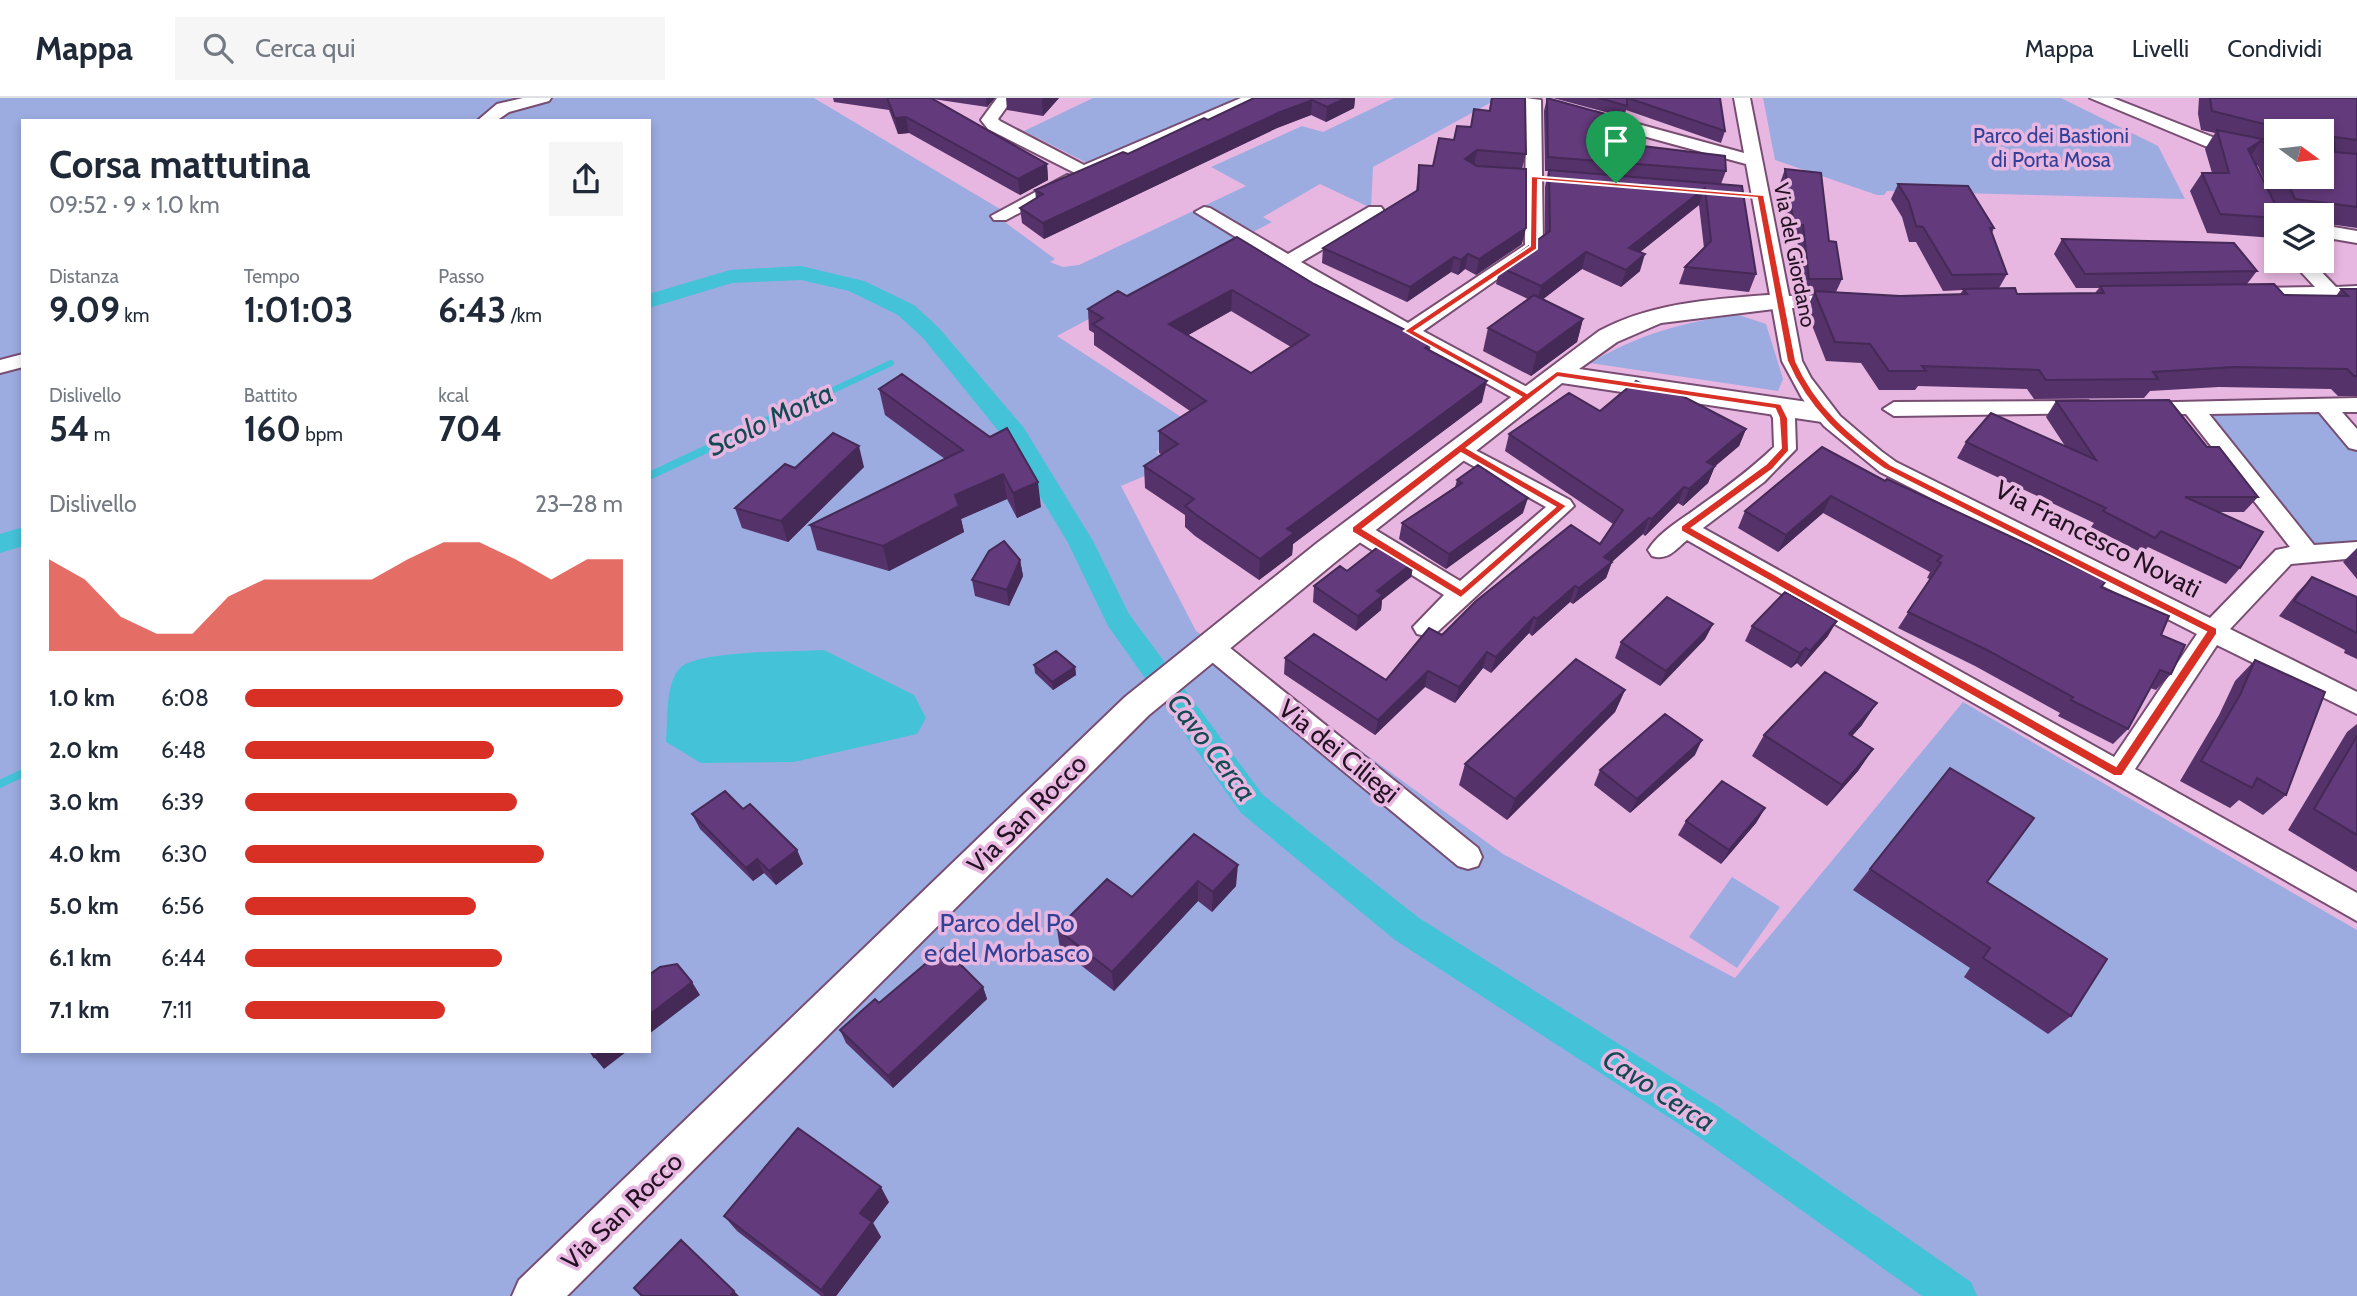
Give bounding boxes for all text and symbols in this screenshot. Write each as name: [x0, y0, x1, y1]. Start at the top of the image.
search box: [175, 17, 665, 80]
text: Mappa: [35, 28, 133, 68]
icon: search: [199, 29, 237, 67]
text: Cerca qui: [255, 32, 356, 64]
text: Mappa: [2025, 34, 2094, 63]
text: Livelli: [2132, 34, 2189, 63]
text: Condividi: [2227, 34, 2322, 63]
pin: [1586, 111, 1646, 183]
north arrow: [2264, 119, 2334, 189]
map controls: [2264, 119, 2334, 273]
icon: arrive: [1597, 122, 1635, 160]
park label: Parco dei Bastioni di Porta Mosa: [1973, 123, 2129, 172]
text: Corsa mattutina: [49, 141, 310, 188]
button: share: [549, 142, 623, 216]
street label: Via del Giordano: [1769, 181, 1821, 329]
text: 09:52 · 9 × 1.0 km: [49, 191, 220, 219]
button: layers: [2264, 203, 2334, 273]
text: Distanza: [49, 265, 119, 288]
text: Tempo: [244, 265, 300, 288]
text: Passo: [438, 265, 484, 288]
text: 9.09: [49, 288, 120, 331]
text: 1:01:03: [244, 288, 353, 331]
text: 6:43: [438, 288, 506, 331]
text: km: [120, 304, 149, 327]
text: /km: [506, 304, 542, 327]
water label: Scolo Morta: [702, 375, 838, 463]
text: Dislivello: [49, 384, 121, 407]
text: Battito: [244, 384, 298, 407]
text: kcal: [438, 384, 469, 407]
text: 54: [49, 407, 90, 450]
text: 160: [244, 407, 301, 450]
text: 704: [438, 407, 502, 450]
text: m: [90, 423, 110, 446]
text: bpm: [301, 423, 343, 446]
street label: Via Francesco Novati: [1990, 473, 2206, 605]
text: Dislivello: [49, 490, 137, 518]
text: 23–28 m: [535, 490, 623, 518]
text: 1.0 km: [49, 684, 115, 712]
text: 6:08: [161, 684, 209, 712]
water label: Cavo Cerca: [1160, 686, 1264, 808]
street label: Via dei Ciliegi: [1272, 693, 1406, 809]
text: 2.0 km: [49, 736, 119, 764]
text: 6:48: [161, 736, 206, 764]
street label: Via San Rocco: [961, 748, 1093, 880]
text: 3.0 km: [49, 788, 119, 816]
text: 6:39: [161, 788, 204, 816]
text: 4.0 km: [49, 840, 121, 868]
text: 6:30: [161, 840, 207, 868]
text: 5.0 km: [49, 892, 119, 920]
text: 6:56: [161, 892, 204, 920]
park label: Parco del Po e del Morbasco: [924, 907, 1090, 969]
text: 6.1 km: [49, 944, 111, 972]
text: 6:44: [161, 944, 205, 972]
text: 7.1 km: [49, 996, 109, 1024]
text: 7:11: [161, 996, 192, 1024]
water label: Cavo Cerca: [1597, 1041, 1721, 1139]
street label: Via San Rocco: [555, 1145, 689, 1277]

